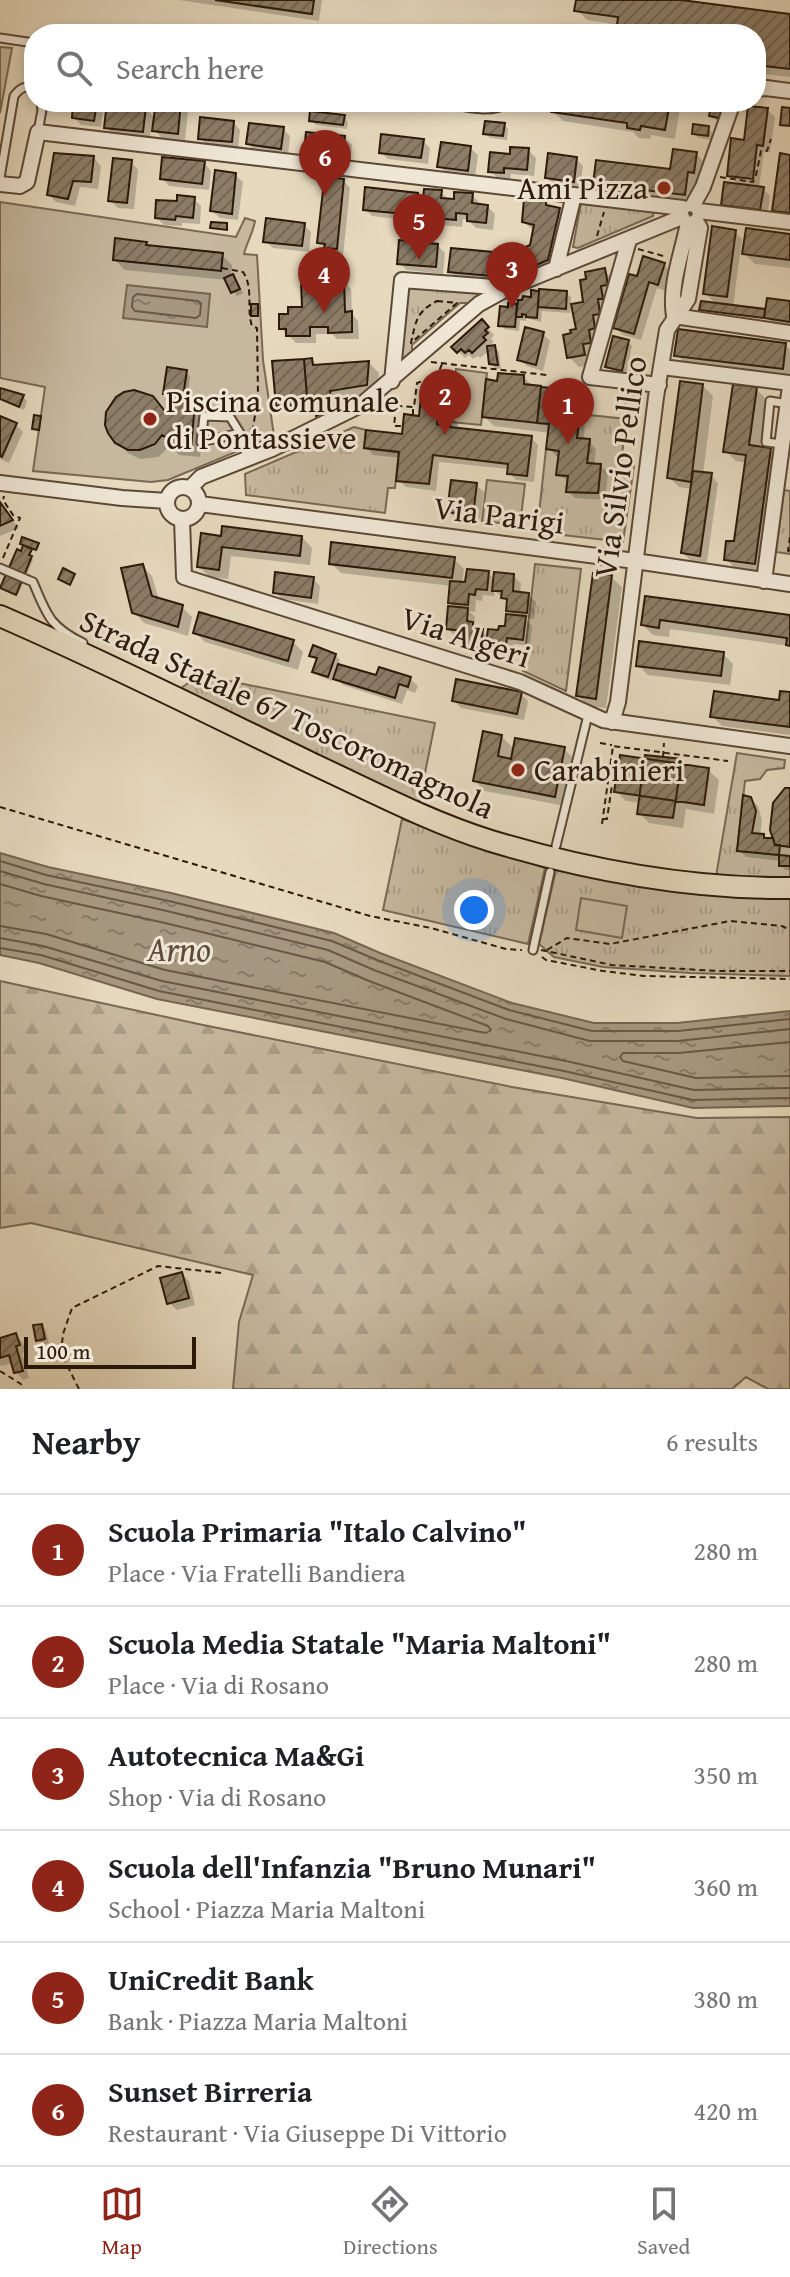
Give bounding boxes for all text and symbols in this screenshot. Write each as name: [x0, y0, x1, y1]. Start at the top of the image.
search box: [24, 24, 766, 112]
icon: search: [52, 46, 96, 90]
text: Search here: [116, 46, 264, 90]
pin: 6: [299, 130, 351, 196]
place label: Ami Pizza: [517, 164, 648, 211]
marker: Ami Pizza: [655, 179, 673, 197]
pin: 5: [393, 194, 445, 260]
pin: 3: [486, 242, 538, 308]
pin: 4: [298, 247, 350, 313]
street label: Via Silvio Pellico: [581, 353, 658, 581]
pin: 2: [419, 369, 471, 435]
place label: Piscina comunale di Pontassieve: [166, 377, 399, 461]
pin: 1: [542, 378, 594, 444]
marker: Piscina comunale di Pontassieve: [141, 410, 159, 428]
street label: Via Parigi: [431, 483, 567, 546]
street label: Via Algeri: [395, 594, 537, 680]
street label: Strada Statale 67 Toscoromagnola: [72, 597, 502, 830]
place label: Carabinieri: [534, 746, 684, 793]
marker: Carabinieri: [509, 761, 527, 779]
your location: [454, 890, 494, 930]
water label: Arno: [146, 924, 211, 973]
scale bar: [24, 1333, 196, 1369]
text: 100 m: [36, 1335, 91, 1367]
text: Nearby: [32, 1417, 141, 1466]
text: 6 results: [666, 1422, 758, 1461]
text: Scuola Primaria "Italo Calvino": [108, 1509, 527, 1553]
text: 1: [51, 1531, 65, 1570]
text: 280 m: [693, 1531, 758, 1570]
text: Place · Via Fratelli Bandiera: [108, 1553, 406, 1592]
text: Scuola Media Statale "Maria Maltoni": [108, 1621, 611, 1665]
text: 2: [51, 1643, 65, 1682]
text: 280 m: [693, 1643, 758, 1682]
text: Place · Via di Rosano: [108, 1665, 329, 1704]
text: Autotecnica Ma&Gi: [108, 1733, 364, 1777]
text: 3: [51, 1755, 65, 1794]
text: 350 m: [693, 1755, 758, 1794]
text: Shop · Via di Rosano: [108, 1777, 326, 1816]
text: Scuola dell'Infanzia "Bruno Munari": [108, 1845, 596, 1889]
text: 4: [51, 1867, 65, 1906]
text: 360 m: [693, 1867, 758, 1906]
text: School · Piazza Maria Maltoni: [108, 1889, 425, 1928]
text: UniCredit Bank: [108, 1957, 313, 2001]
text: 5: [51, 1979, 65, 2018]
text: 380 m: [693, 1979, 758, 2018]
text: Bank · Piazza Maria Maltoni: [108, 2001, 408, 2040]
text: Sunset Birreria: [108, 2069, 312, 2113]
text: 6: [51, 2091, 65, 2130]
text: 420 m: [693, 2091, 758, 2130]
text: Restaurant · Via Giuseppe Di Vittorio: [108, 2113, 507, 2152]
tab: Map: [100, 2182, 144, 2262]
tab: Directions: [343, 2182, 438, 2262]
tab: Saved: [637, 2182, 690, 2262]

